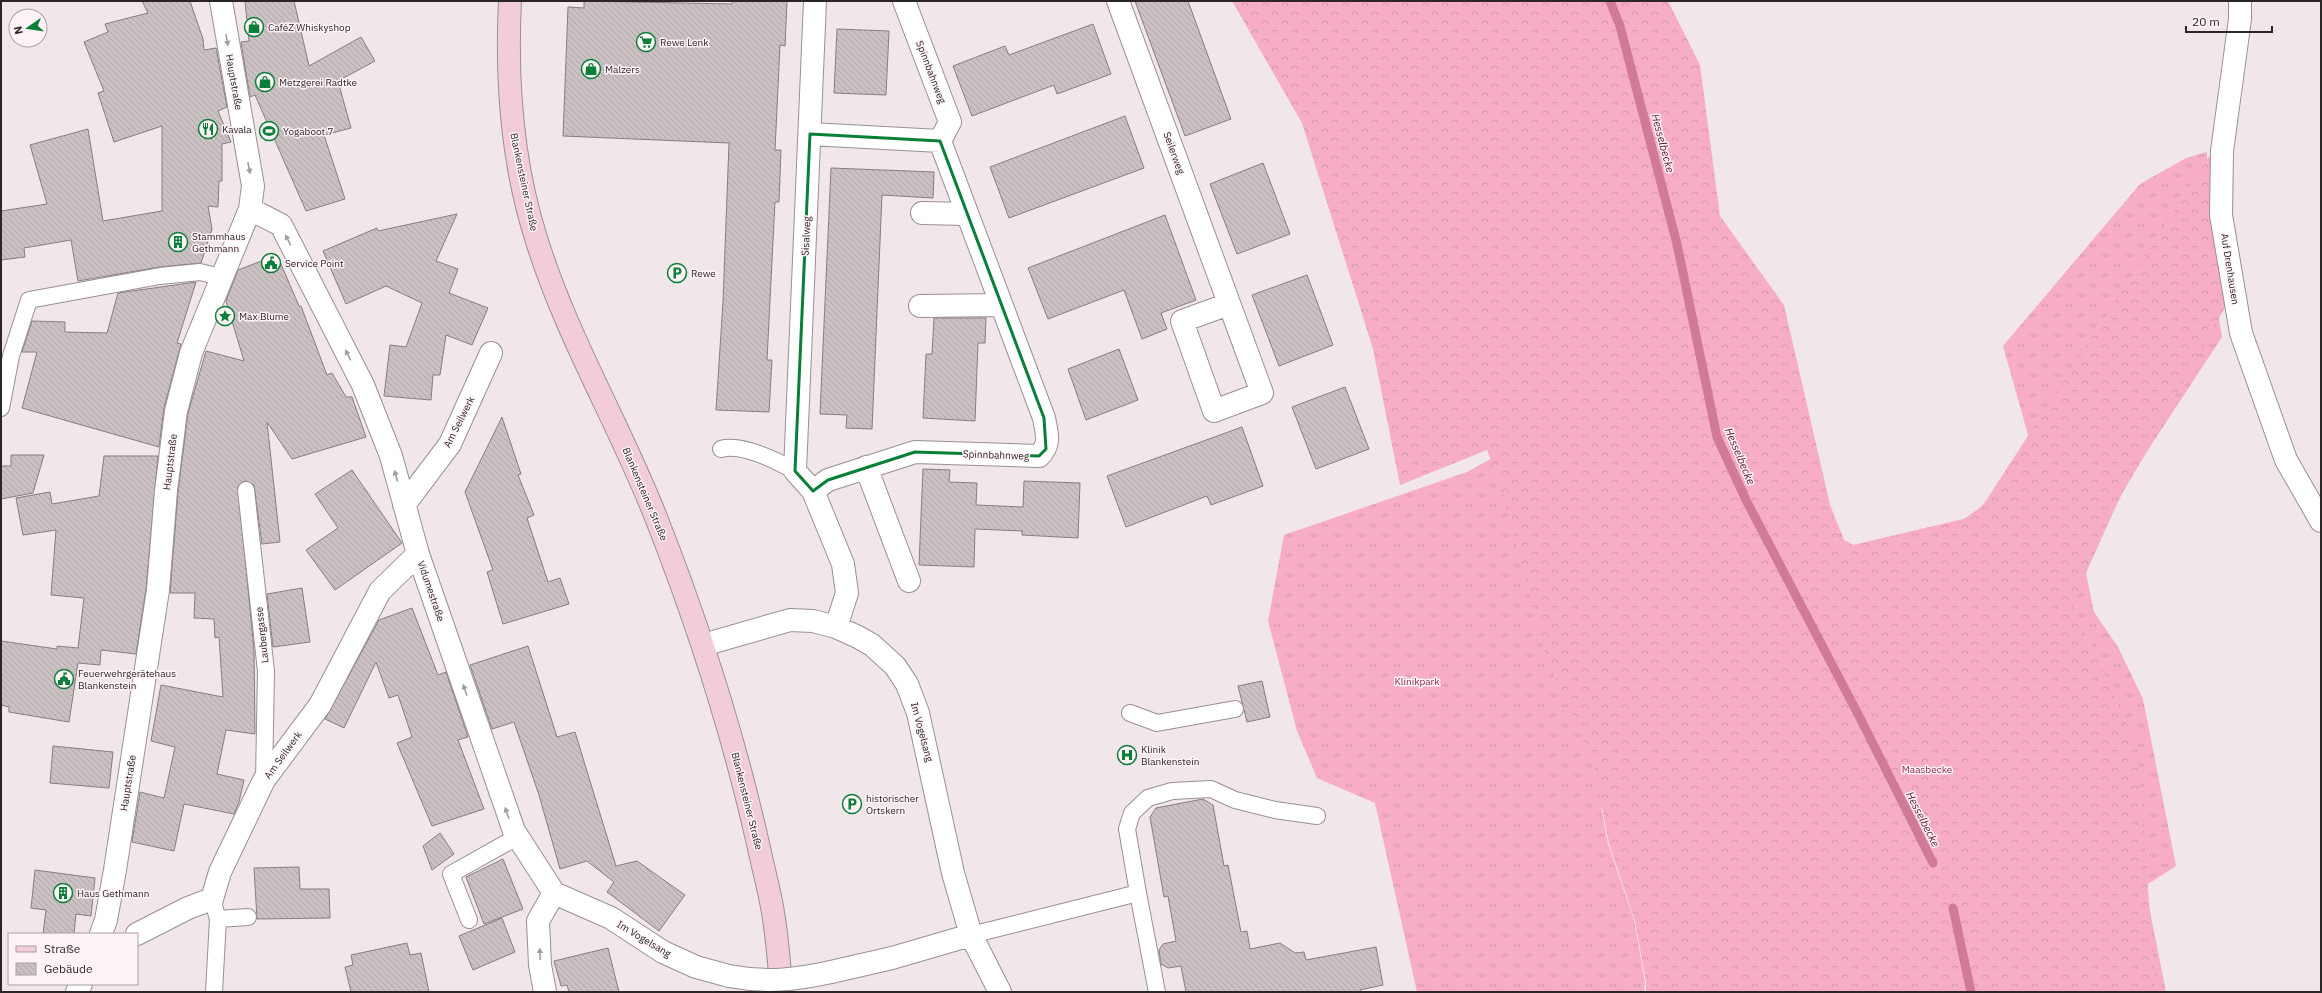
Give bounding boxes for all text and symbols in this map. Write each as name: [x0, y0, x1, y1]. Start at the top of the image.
north arrow: [8, 8, 48, 48]
scale bar: [2186, 8, 2272, 34]
text: 20 m: [2192, 14, 2220, 29]
shop icon: CaféZ Whiskyshop: [243, 16, 265, 38]
place label: CaféZ Whiskyshop: [268, 21, 351, 34]
text: N: [11, 25, 26, 36]
supermarket icon: Rewe Lenk: [635, 31, 657, 53]
one-way arrow: [224, 33, 230, 46]
place label: Rewe Lenk: [660, 36, 709, 49]
street label: Spinnbahnweg: [913, 39, 949, 106]
street label: Hauptstraße: [223, 53, 245, 111]
shop icon: Malzers: [580, 58, 602, 80]
place label: Malzers: [605, 63, 640, 76]
shop icon: Metzgerei Radtke: [254, 71, 276, 93]
place label: Metzgerei Radtke: [279, 76, 357, 89]
water label: Hesselbecke: [1648, 112, 1678, 174]
restaurant icon: Kavala: [197, 118, 219, 140]
sports icon: Yogaboot 7: [258, 120, 280, 142]
place label: Kavala: [222, 123, 252, 136]
place label: Yogaboot 7: [283, 125, 334, 138]
street label: Seilerweg: [1160, 130, 1188, 177]
street label: Blankensteiner Straße: [507, 132, 541, 233]
one-way arrow: [247, 161, 253, 174]
street label: Sisalweg: [798, 215, 814, 256]
place label: Stammhaus Gethmann: [192, 230, 246, 255]
building icon: Stammhaus Gethmann: [167, 231, 189, 253]
street label: Auf Drenhausen: [2218, 232, 2242, 306]
one-way arrow: [285, 234, 292, 246]
public building icon: Service Point: [260, 252, 282, 274]
place label: Service Point: [285, 257, 344, 270]
parking icon: Rewe: [666, 262, 688, 284]
place label: Rewe: [691, 267, 716, 280]
place icon: Max Blume: [214, 305, 236, 327]
place label: Max Blume: [239, 310, 290, 323]
one-way arrow: [345, 350, 351, 361]
street label: Am Seilwerk: [440, 393, 478, 450]
water label: Hesselbecke: [1722, 425, 1758, 487]
street label: Hauptstraße: [160, 433, 180, 491]
street label: Blankensteiner Straße: [619, 445, 671, 543]
street label: Spinnbahnweg: [963, 447, 1030, 463]
one-way arrow: [393, 469, 399, 481]
street label: Vidumestraße: [415, 559, 448, 624]
street label: Laubergasse: [253, 606, 271, 664]
place label: Feuerwehrgerätehaus Blankenstein: [78, 667, 176, 692]
public building icon: Feuerwehrgerätehaus Blankenstein: [53, 668, 75, 690]
park label: Klinikpark: [1394, 675, 1440, 688]
one-way arrow: [462, 683, 468, 695]
street label: Im Vogelsang: [908, 701, 936, 764]
street label: Am Seilwerk: [261, 728, 305, 781]
place label: Klinik Blankenstein: [1141, 743, 1199, 768]
hospital icon: Klinik Blankenstein: [1116, 744, 1138, 766]
street label: Blankensteiner Straße: [729, 751, 766, 852]
street label: Hauptstraße: [117, 754, 139, 812]
park label: Maasbecke: [1902, 763, 1953, 776]
water label: Hesselbecke: [1903, 789, 1943, 849]
place label: historischer Ortskern: [866, 792, 919, 817]
parking icon: historischer Ortskern: [841, 793, 863, 815]
one-way arrow: [504, 806, 510, 818]
building icon: Haus Gethmann: [52, 882, 74, 904]
place label: Haus Gethmann: [77, 887, 149, 900]
street label: Im Vogelsang: [614, 918, 674, 961]
legend: [8, 933, 138, 985]
text: Straße: [44, 941, 81, 956]
one-way arrow: [536, 948, 543, 960]
text: Gebäude: [44, 961, 93, 976]

